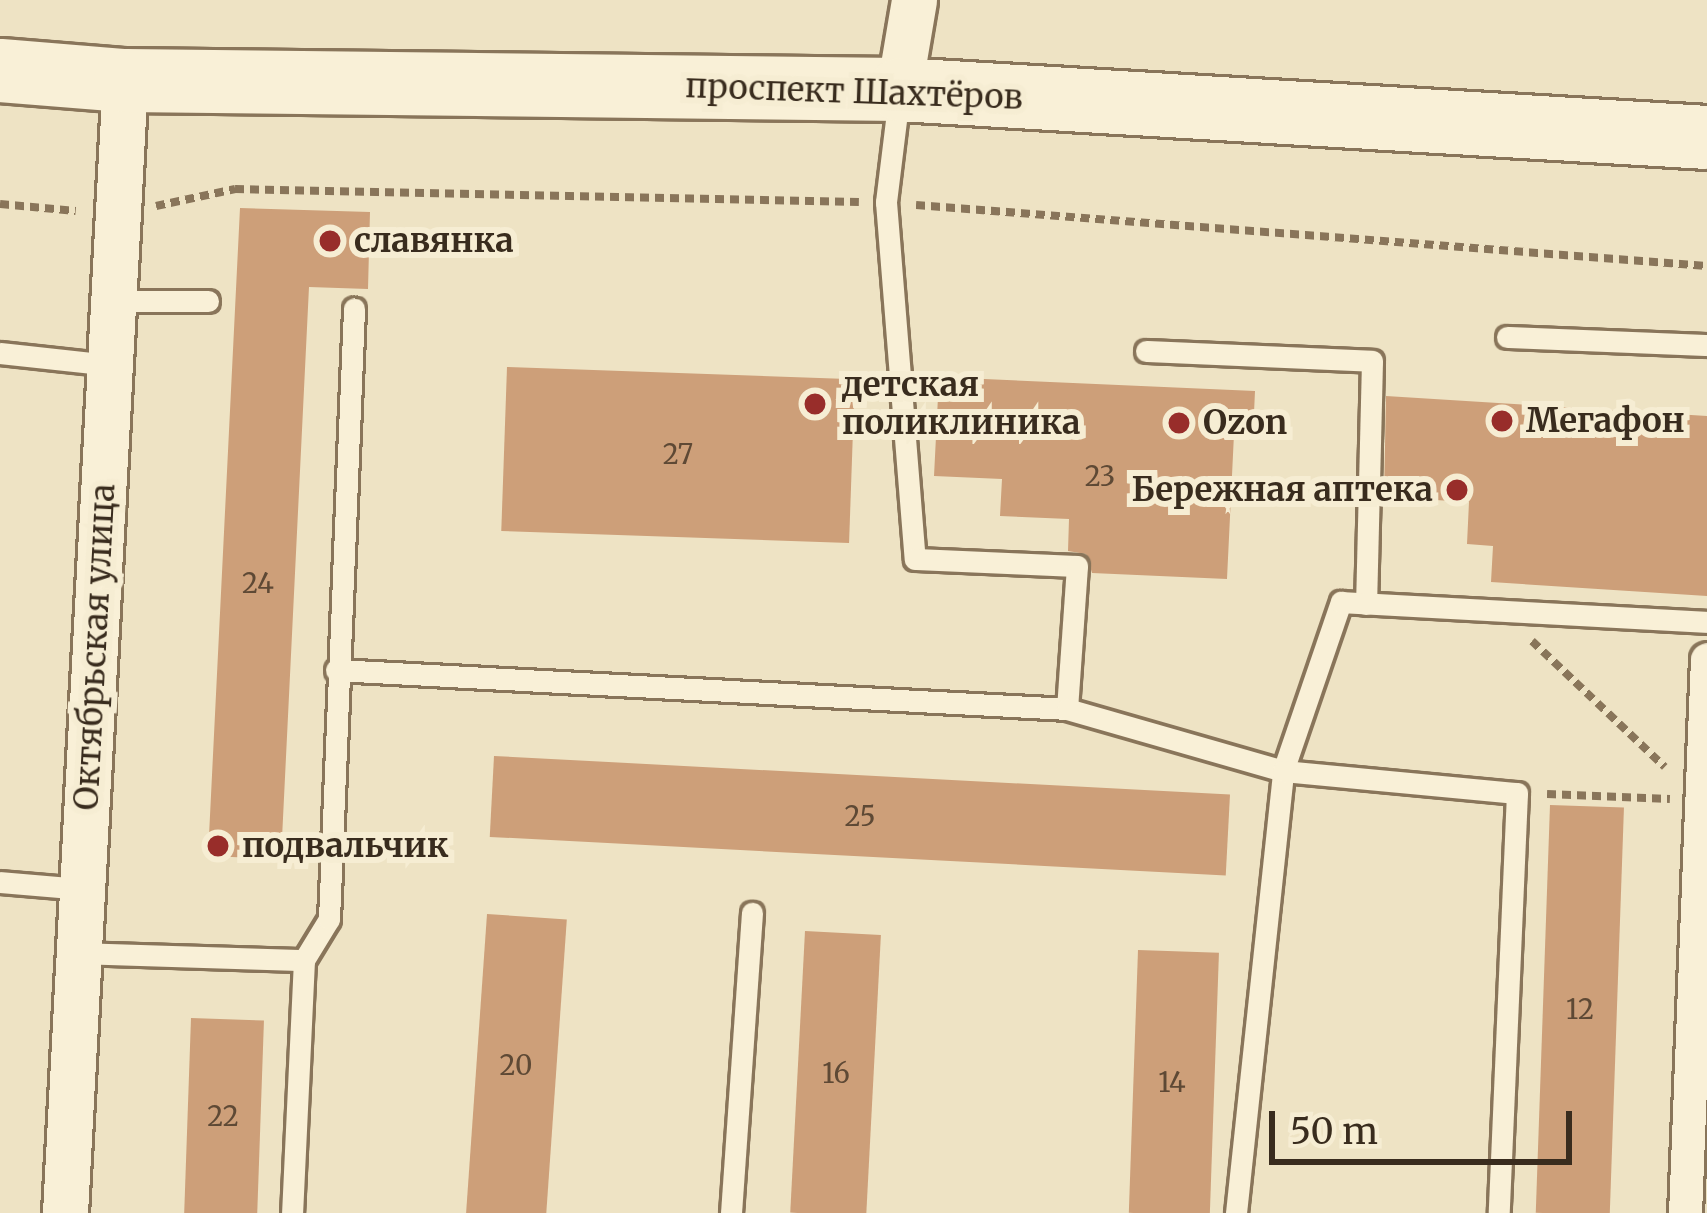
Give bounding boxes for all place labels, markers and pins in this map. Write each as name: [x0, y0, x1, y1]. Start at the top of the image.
place label: славянка: [354, 221, 514, 261]
marker: славянка: [317, 228, 343, 254]
place label: детская поликлиника: [842, 365, 1080, 443]
marker: детская поликлиника: [799, 388, 831, 420]
place label: Мегафон: [1526, 401, 1685, 441]
place label: Ozon: [1203, 403, 1287, 443]
marker: Мегафон: [1489, 408, 1515, 434]
marker: Ozon: [1166, 410, 1192, 436]
place label: Бережная аптека: [1132, 470, 1433, 510]
marker: Бережная аптека: [1444, 477, 1470, 503]
place label: подвальчик: [242, 826, 449, 866]
marker: подвальчик: [205, 833, 231, 859]

